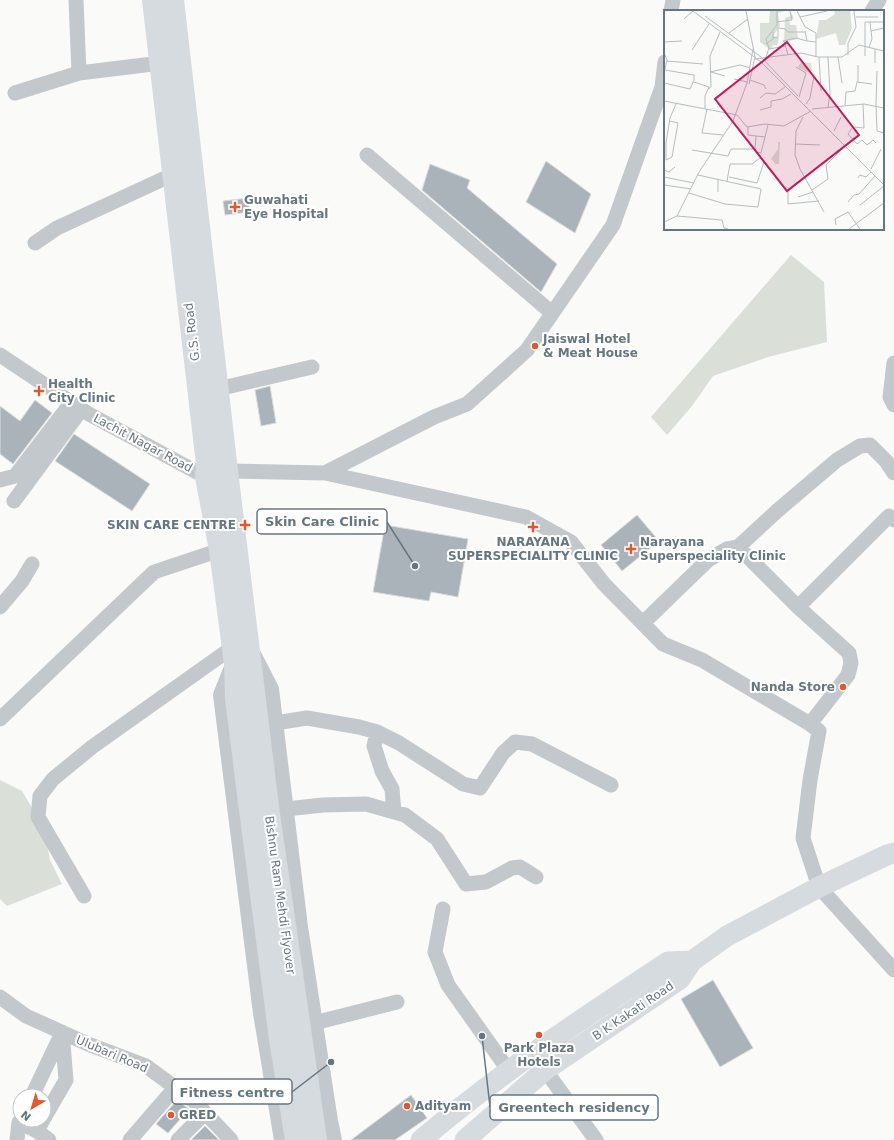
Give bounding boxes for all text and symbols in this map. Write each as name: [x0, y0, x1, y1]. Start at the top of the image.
inset map: [664, 10, 884, 230]
place label: Guwahati Eye Hospital: [244, 193, 328, 221]
marker: Guwahati Eye Hospital: [229, 201, 241, 213]
street label: G.S. Road: [181, 302, 203, 362]
place label: Jaiswal Hotel & Meat House: [542, 332, 638, 360]
marker: Jaiswal Hotel & Meat House: [530, 341, 540, 351]
place label: Health City Clinic: [48, 377, 115, 405]
marker: Health City Clinic: [33, 385, 45, 397]
street label: Lachit Nagar Road: [91, 411, 195, 475]
callout: Skin Care Clinic: [257, 509, 387, 534]
text: Skin Care Clinic: [265, 514, 379, 529]
place label: SKIN CARE CENTRE: [107, 518, 236, 532]
marker: SKIN CARE CENTRE: [239, 519, 251, 531]
marker: NARAYANA SUPERSPECIALITY CLINIC: [527, 521, 539, 533]
place label: NARAYANA SUPERSPECIALITY CLINIC: [448, 535, 618, 563]
place label: Narayana Superspeciality Clinic: [640, 535, 786, 563]
marker: Narayana Superspeciality Clinic: [625, 543, 637, 555]
place label: Nanda Store: [751, 680, 835, 694]
marker: Nanda Store: [838, 682, 848, 692]
street label: Bishnu Ram Mehdi Flyover: [262, 815, 298, 975]
street label: B K Kakati Road: [590, 979, 676, 1043]
marker: Park Plaza Hotels: [534, 1030, 544, 1040]
street label: Ulubari Road: [74, 1033, 150, 1075]
place label: Park Plaza Hotels: [504, 1041, 574, 1069]
callout: Fitness centre: [172, 1079, 292, 1104]
text: Fitness centre: [180, 1085, 285, 1100]
north arrow: [12, 1088, 52, 1128]
callout: Greentech residency: [490, 1095, 658, 1120]
place label: Adityam: [415, 1099, 471, 1113]
text: Greentech residency: [498, 1100, 650, 1115]
marker: Adityam: [402, 1101, 412, 1111]
text: N: [19, 1108, 34, 1123]
place label: GRED: [179, 1108, 216, 1122]
marker: GRED: [166, 1110, 176, 1120]

